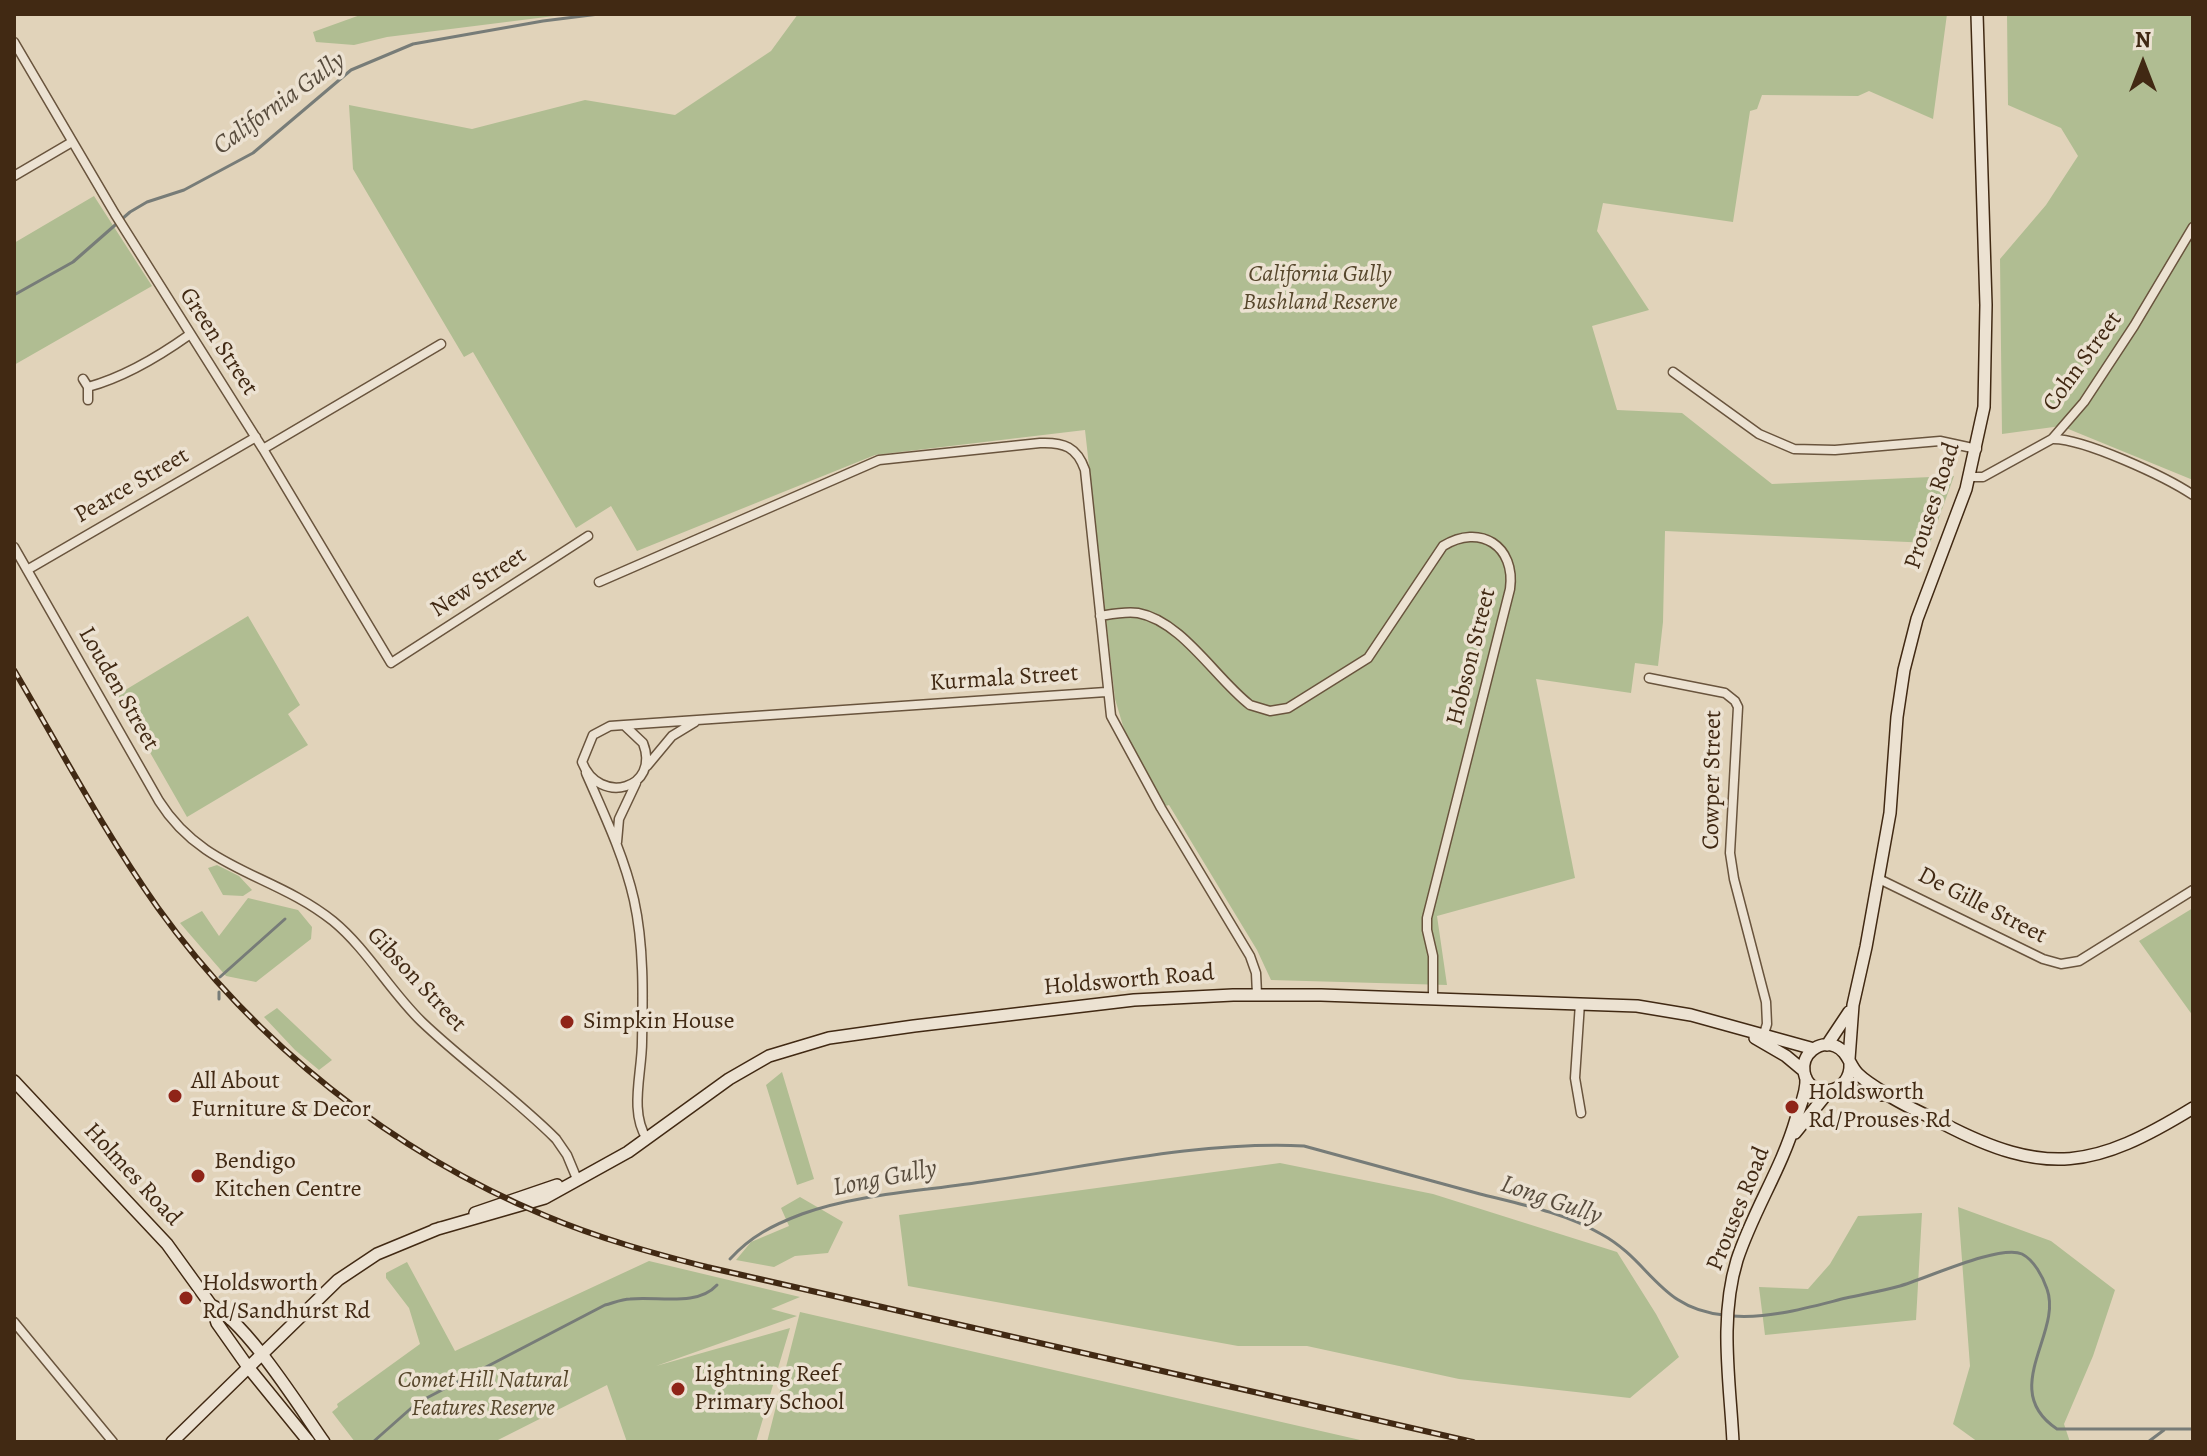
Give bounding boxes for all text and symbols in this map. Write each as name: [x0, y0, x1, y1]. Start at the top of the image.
north arrow: [2103, 24, 2183, 104]
text: N: [2135, 25, 2151, 55]
water label: California Gully: [208, 46, 352, 162]
park label: California Gully Bushland Reserve: [1242, 261, 1398, 317]
street label: Green Street: [172, 283, 264, 401]
street label: Cohn Street: [2037, 307, 2129, 417]
street label: Prouses Road: [1899, 439, 1967, 573]
street label: Pearce Street: [70, 442, 194, 530]
street label: New Street: [426, 541, 532, 625]
street label: Hobson Street: [1441, 585, 1503, 729]
street label: Louden Street: [71, 622, 165, 756]
street label: Kurmala Street: [929, 659, 1079, 699]
street label: Cowper Street: [1697, 710, 1729, 850]
street label: De Gille Street: [1913, 861, 2051, 951]
street label: Gibson Street: [360, 922, 472, 1038]
street label: Holdsworth Road: [1043, 959, 1215, 1003]
place label: Simpkin House: [583, 1008, 734, 1036]
marker: Simpkin House: [558, 1013, 576, 1031]
place label: All About Furniture & Decor: [191, 1068, 371, 1124]
place label: Holdsworth Rd/Prouses Rd: [1808, 1079, 1951, 1135]
marker: All About Furniture & Decor: [166, 1087, 184, 1105]
marker: Holdsworth Rd/Prouses Rd: [1783, 1098, 1801, 1116]
street label: Holmes Road: [77, 1117, 187, 1233]
street label: Prouses Road: [1701, 1143, 1777, 1275]
place label: Bendigo Kitchen Centre: [214, 1148, 361, 1204]
water label: Long Gully: [830, 1154, 940, 1204]
marker: Bendigo Kitchen Centre: [189, 1167, 207, 1185]
water label: Long Gully: [1496, 1169, 1606, 1233]
place label: Holdsworth Rd/Sandhurst Rd: [202, 1270, 370, 1326]
marker: Holdsworth Rd/Sandhurst Rd: [177, 1289, 195, 1307]
place label: Lightning Reef Primary School: [694, 1361, 844, 1417]
park label: Comet Hill Natural Features Reserve: [397, 1367, 569, 1423]
marker: Lightning Reef Primary School: [669, 1380, 687, 1398]

